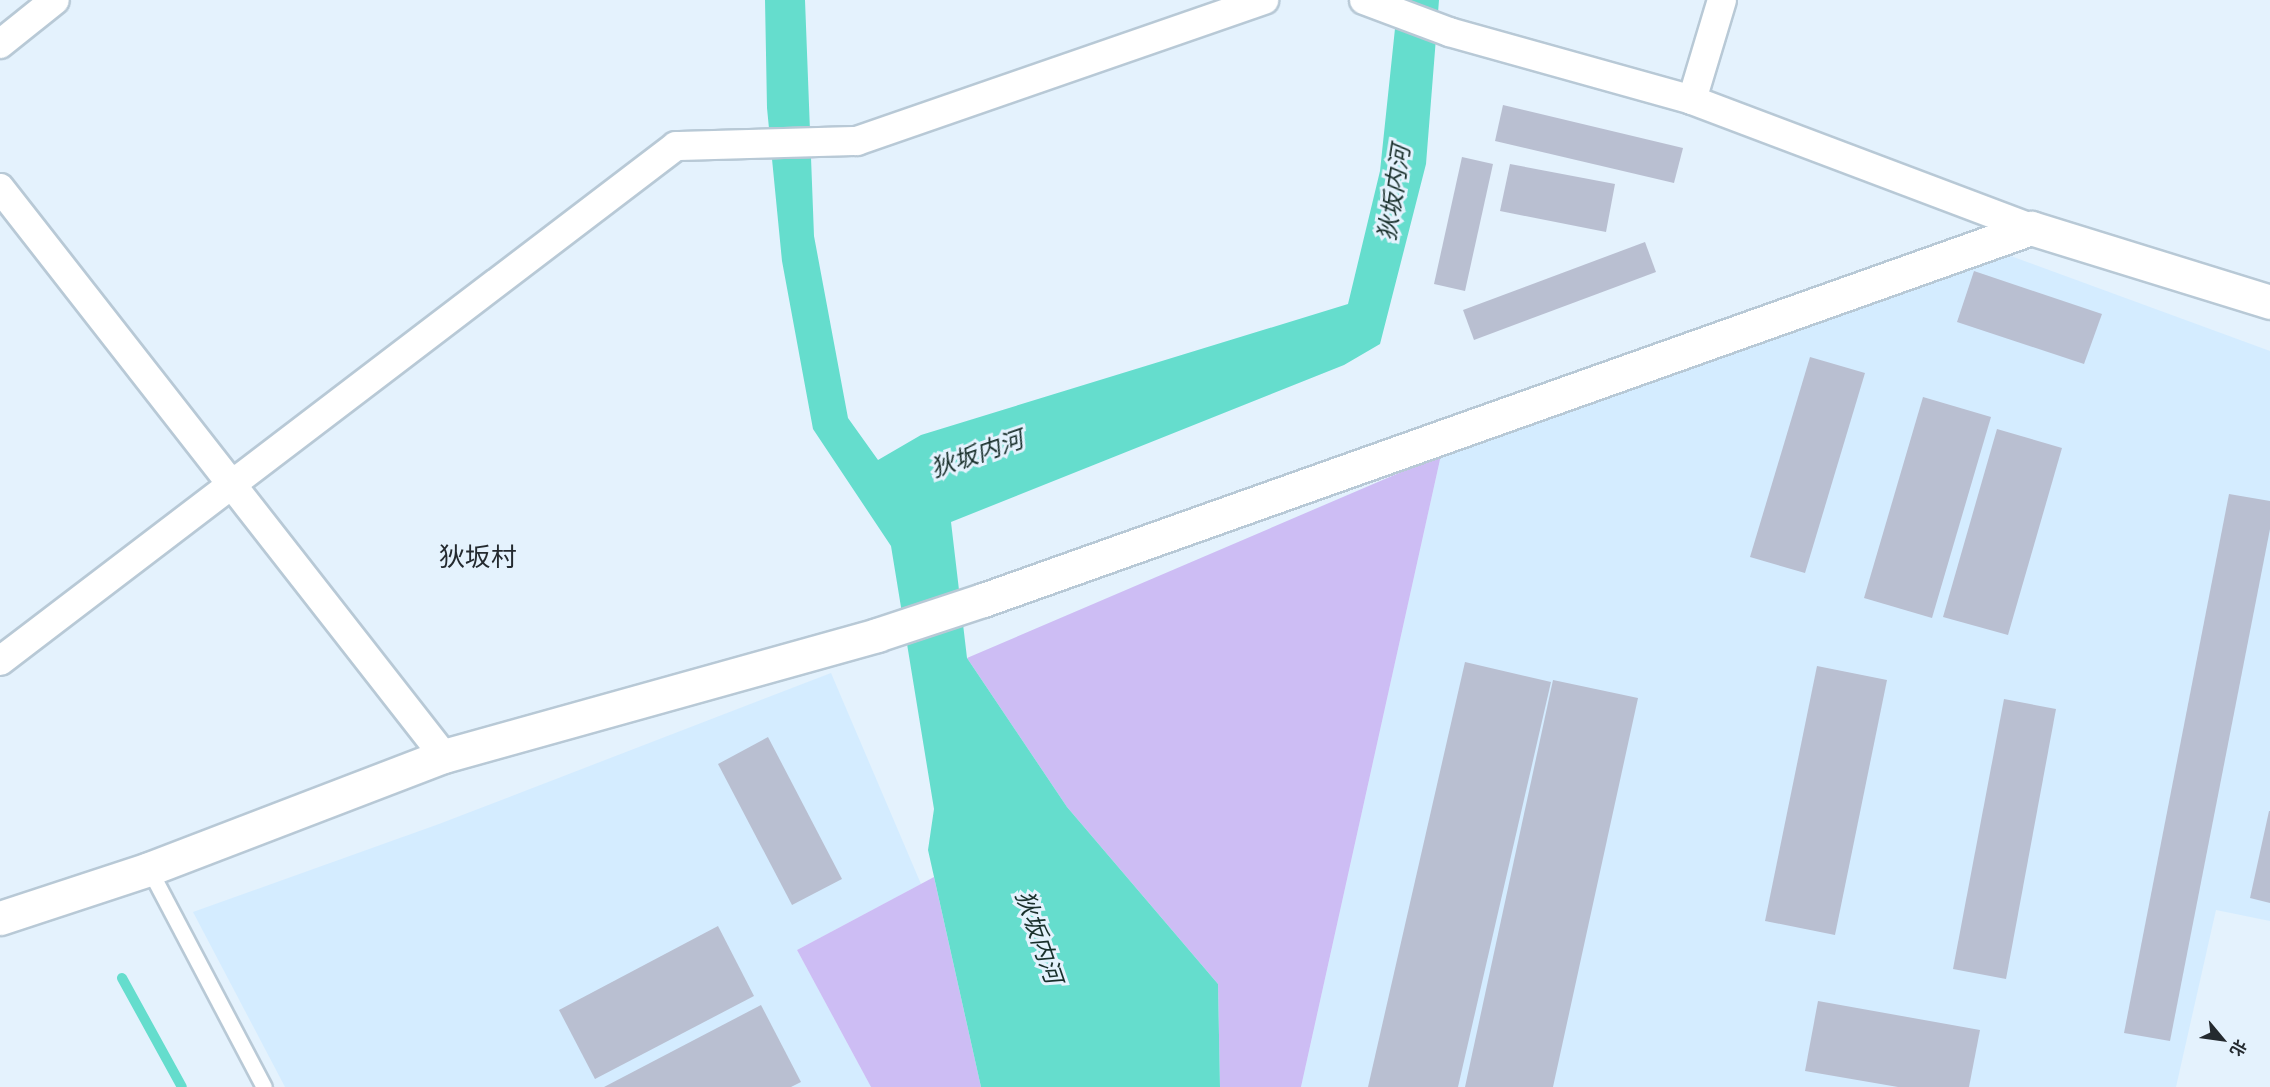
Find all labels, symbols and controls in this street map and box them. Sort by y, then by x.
water label: 狄坂内河 [1372,143,1416,243]
water label: 狄坂内河 [927,425,1027,483]
district label: 狄坂村 [439,542,517,574]
water label: 狄坂内河 [1010,887,1068,987]
north arrow [2192,1009,2252,1069]
text: 北 [2224,1035,2252,1061]

